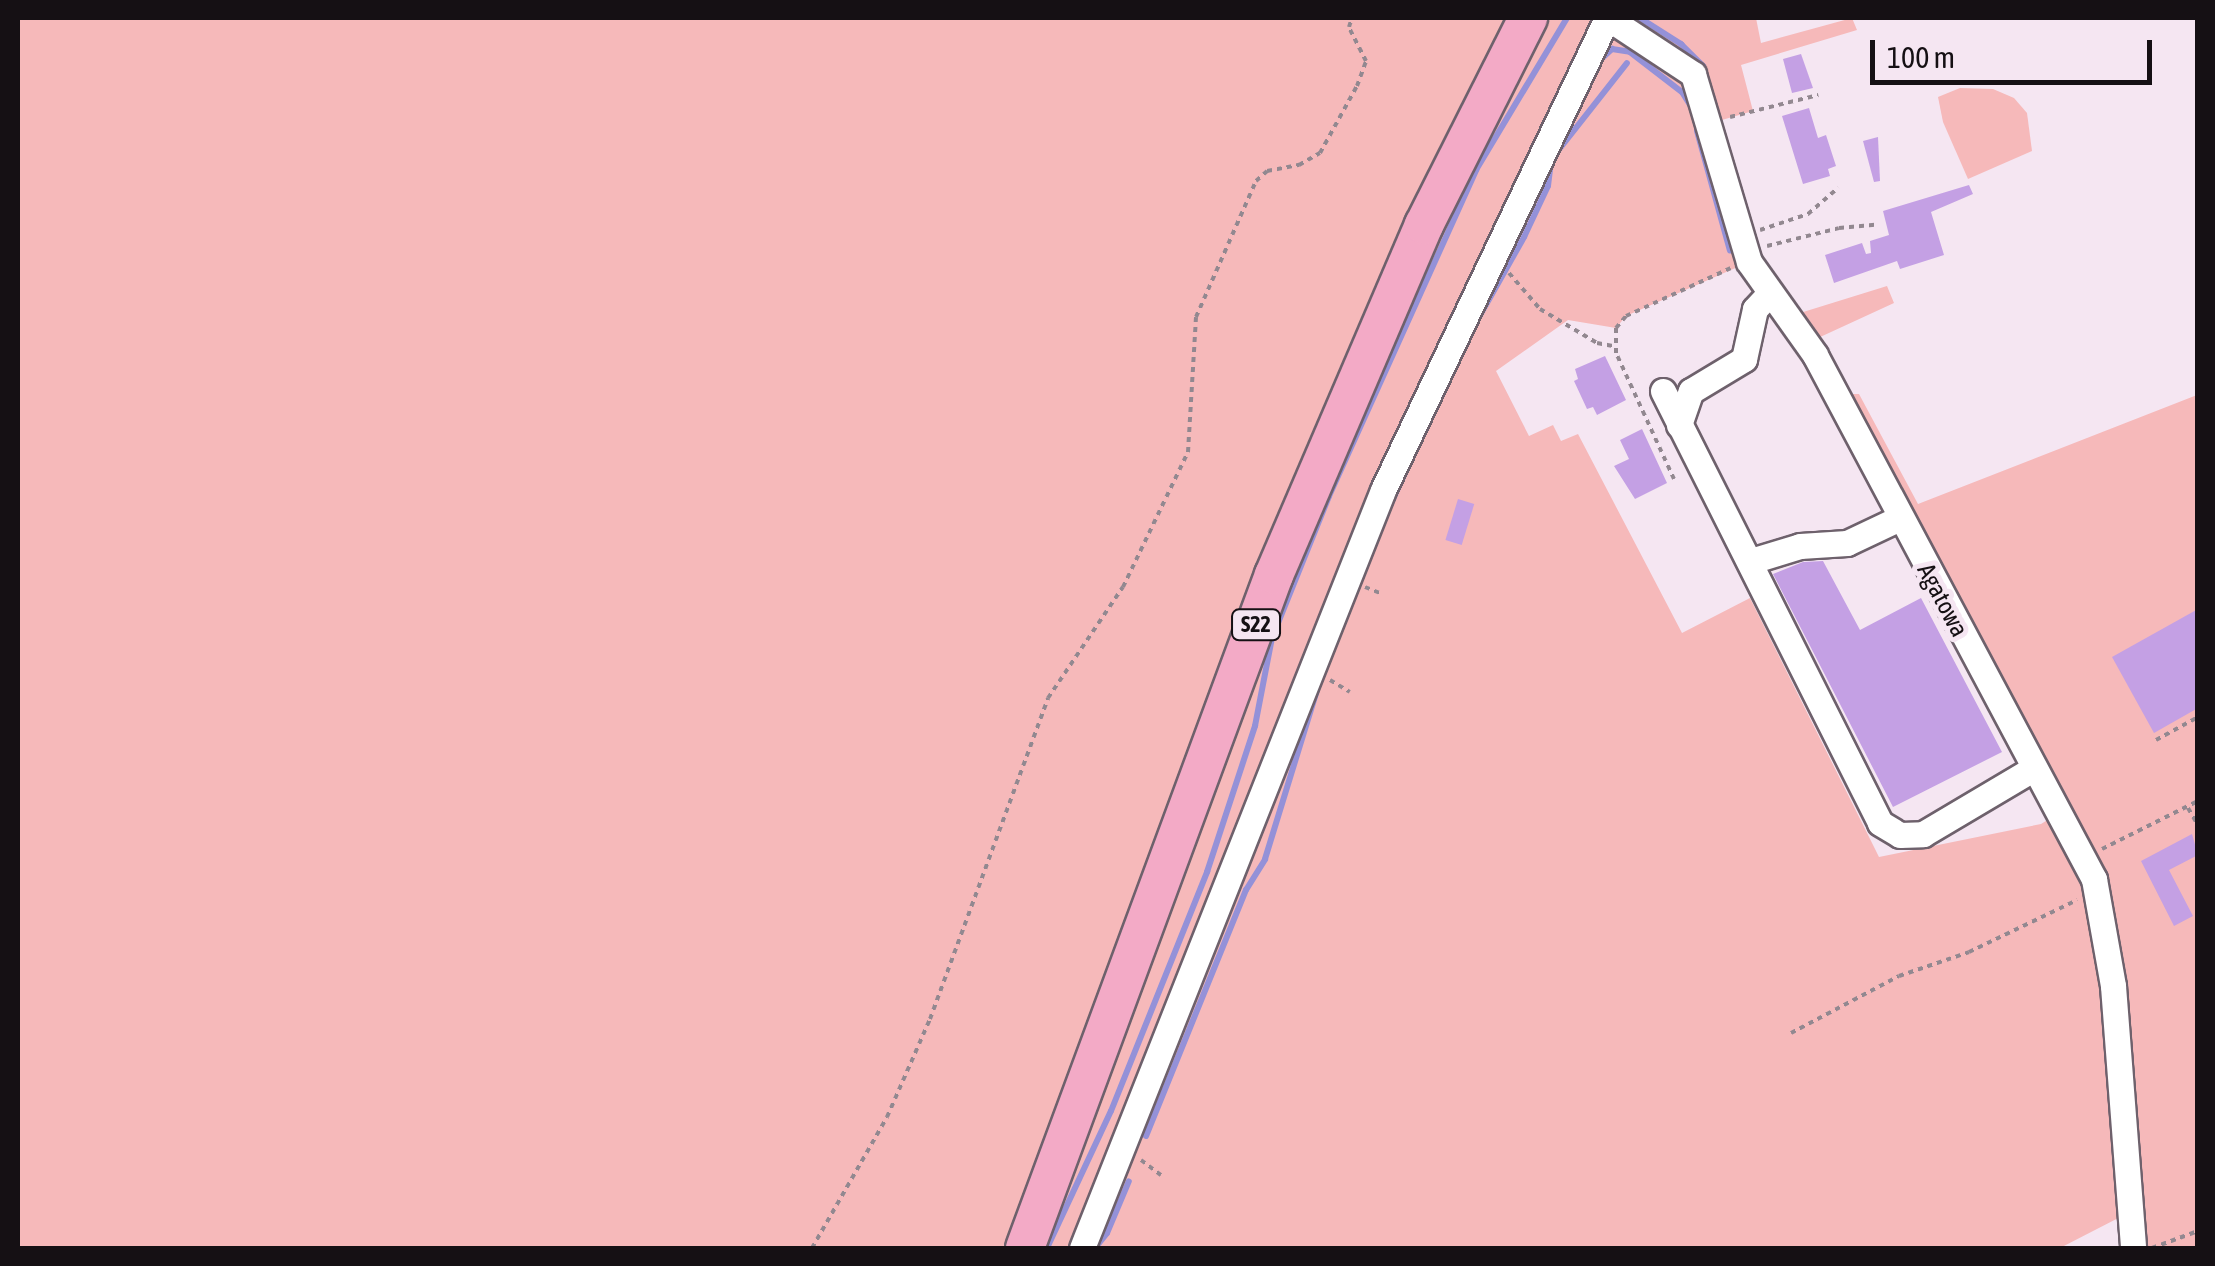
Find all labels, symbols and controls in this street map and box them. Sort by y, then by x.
scale bar [1875,20,2158,82]
text: 100 m [1887,40,1955,74]
street label: Agatowa [1911,558,1975,642]
road number: S22 [1231,608,1281,642]

